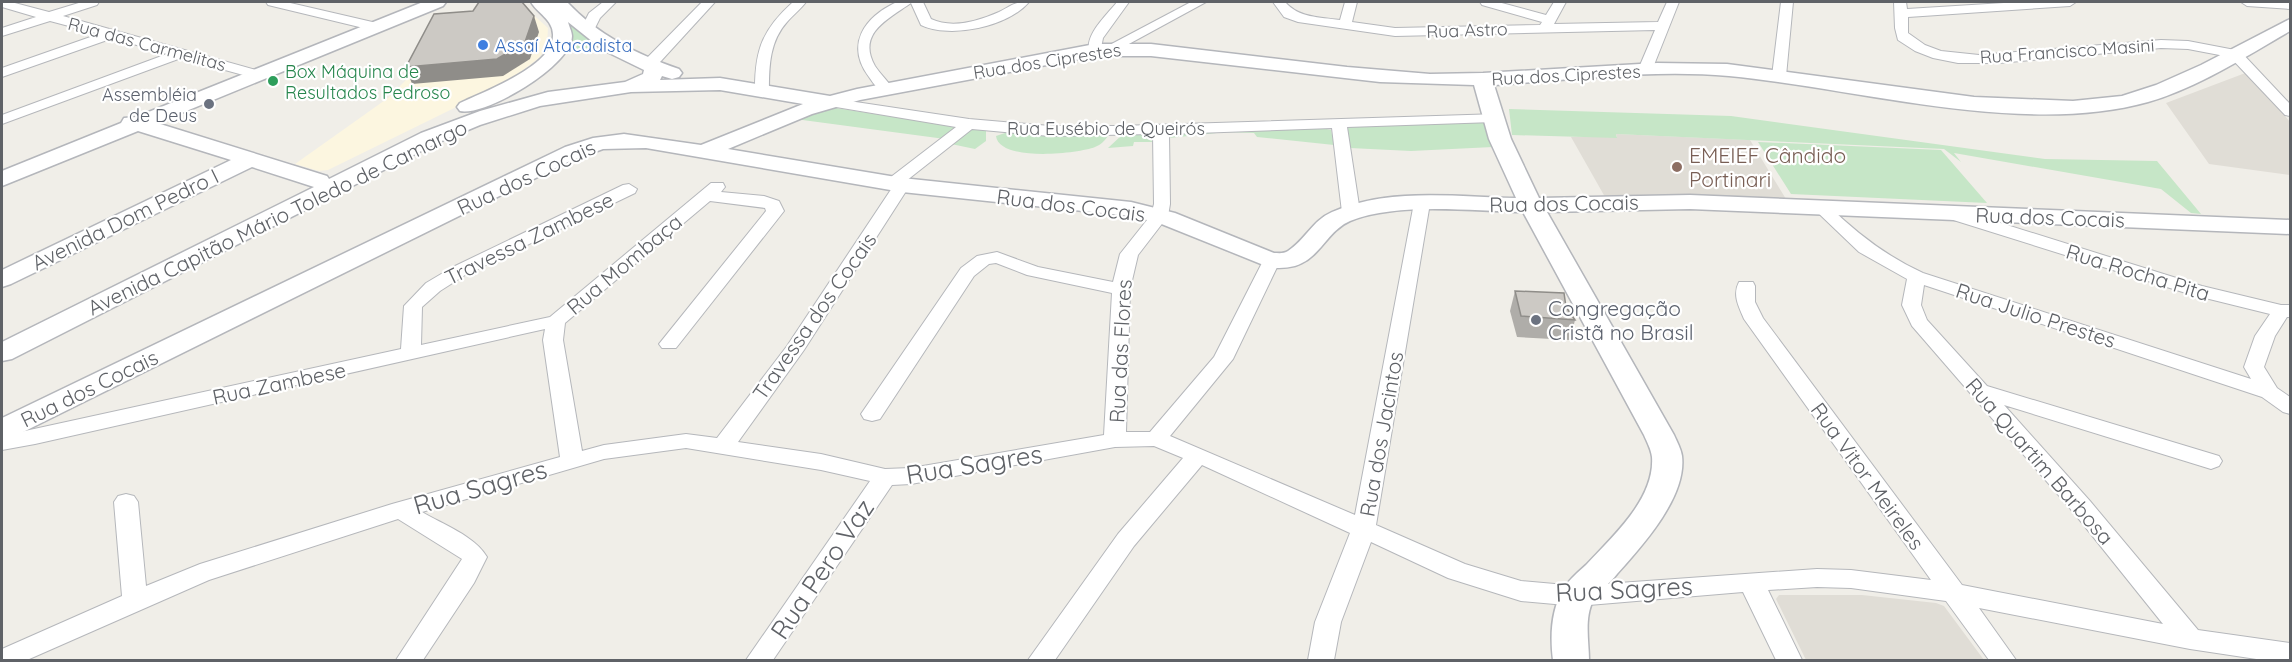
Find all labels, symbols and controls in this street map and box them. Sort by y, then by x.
street label: Rua das Carmelitas [65,12,229,76]
street label: Rua Astro [1426,17,1508,43]
street label: Rua Francisco Masini [1979,33,2155,69]
place label: Assaí Atacadista [495,34,632,57]
marker: Assaí Atacadista [476,38,490,52]
street label: Rua dos Ciprestes [971,38,1123,84]
place label: Box Máquina de Resultados Pedroso [285,60,450,104]
street label: Rua dos Ciprestes [1491,60,1641,90]
marker: Box Máquina de Resultados Pedroso [266,74,280,88]
place label: Assembléia de Deus [102,83,197,127]
marker: Assembléia de Deus [202,97,216,111]
street label: Avenida Capitão Mário Toledo de Camargo [83,113,471,321]
street label: Rua Eusébio de Queirós [1007,117,1205,140]
street label: Rua dos Cocais [453,134,599,220]
place label: EMEIEF Cândido Portinari [1689,142,1846,192]
marker: EMEIEF Cândido Portinari [1670,160,1684,174]
street label: Avenida Dom Pedro I [27,162,223,276]
street label: Rua dos Cocais [995,183,1147,227]
street label: Travessa Zambese [440,186,618,290]
street label: Rua dos Cocais [1489,189,1639,217]
street label: Rua dos Cocais [1975,201,2125,233]
street label: Rua Mombaça [561,208,687,320]
street label: Travessa dos Cocais [746,227,882,405]
street label: Rua Rocha Pita [2063,238,2213,306]
street label: Rua Julio Prestes [1953,277,2119,353]
street label: Rua das Flores [1103,278,1137,424]
place label: Congregação Cristã no Brasil [1548,295,1694,345]
marker: Congregação Cristã no Brasil [1529,313,1543,327]
street label: Rua dos Cocais [16,344,162,432]
street label: Rua dos Jacintos [1354,349,1408,519]
street label: Rua Zambese [210,356,348,410]
street label: Rua Quartim Barbosa [1961,372,2119,550]
street label: Rua Vitor Meireles [1806,397,1930,555]
street label: Rua Sagres [903,437,1045,491]
street label: Rua Sagres [409,452,551,522]
street label: Rua Pero Vaz [763,493,881,645]
street label: Rua Sagres [1554,569,1694,609]

